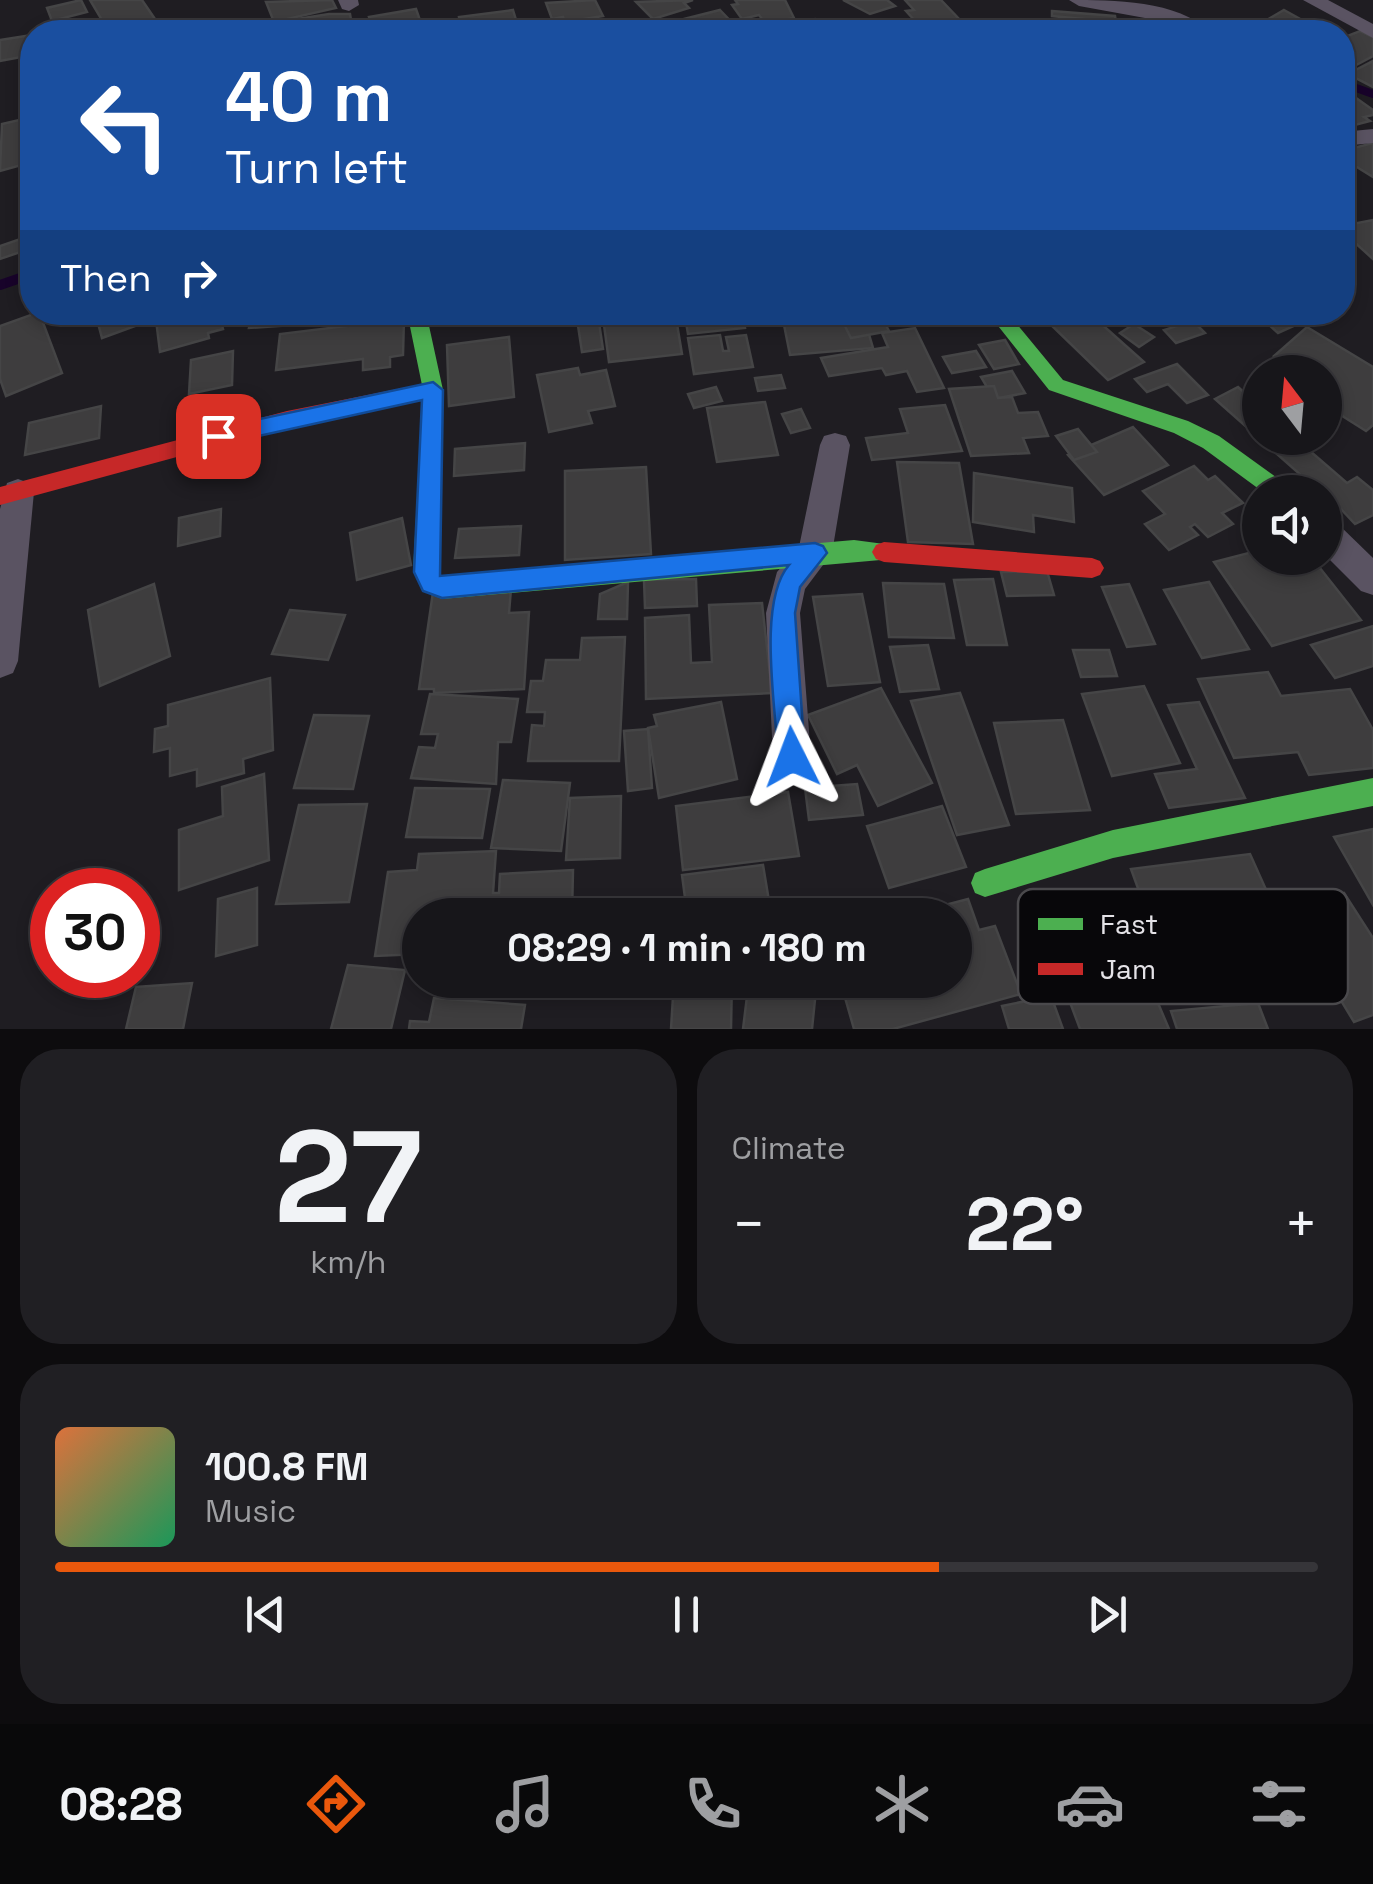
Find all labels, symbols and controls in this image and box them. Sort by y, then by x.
text: 40 m [225,52,392,141]
icon: left [60,60,190,190]
text: Turn left [225,139,408,196]
icon: right [171,250,226,305]
text: Then [60,254,151,302]
north arrow [1242,355,1342,455]
map controls [1242,355,1342,575]
pin [176,394,261,479]
icon: arrive [191,409,246,464]
button: sound [1242,475,1342,575]
position arrow [740,705,844,809]
speed limit sign: 30 [30,868,160,998]
legend [1018,889,1348,1004]
text: Fast [1100,906,1158,942]
text: 08:29 · 1 min · 180 m [507,924,867,972]
text: Jam [1100,951,1156,987]
text: 27 [274,1094,422,1260]
text: Climate [732,1128,846,1168]
text: 22° [965,1176,1084,1272]
text: − [732,1189,766,1259]
text: + [1284,1189,1318,1259]
text: km/h [310,1242,386,1282]
text: 100.8 FM [205,1443,369,1491]
text: Music [205,1491,296,1531]
icon: previous [238,1587,293,1642]
icon: pause [659,1587,714,1642]
icon: next [1080,1587,1135,1642]
icon: directions [301,1769,371,1839]
icon: music [490,1769,560,1839]
icon: phone [678,1769,748,1839]
icon: climate [867,1769,937,1839]
icon: car [1055,1769,1125,1839]
icon: filters [1244,1769,1314,1839]
text: 08:28 [59,1776,183,1833]

